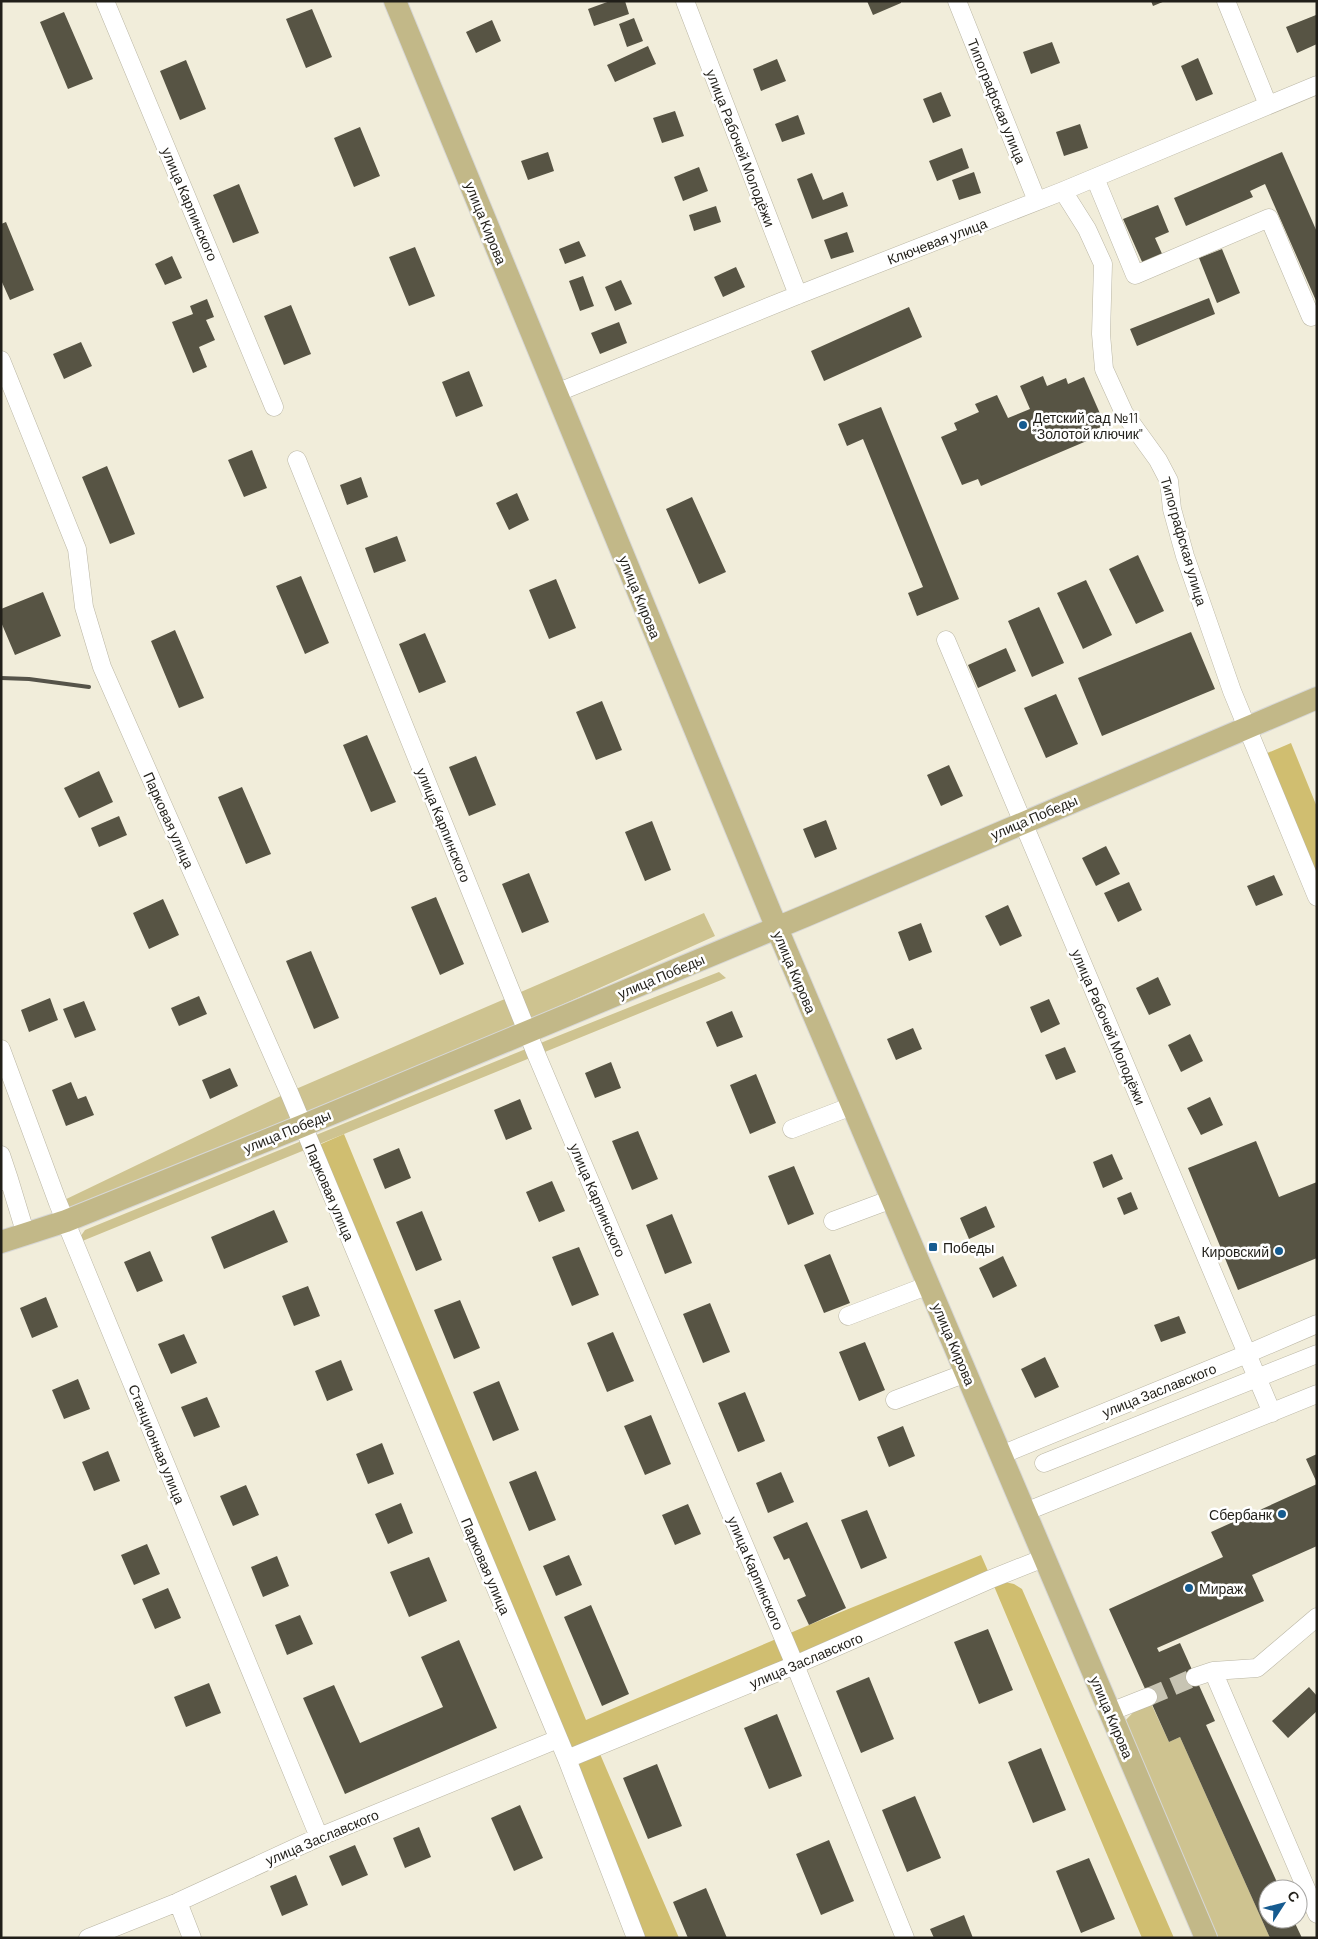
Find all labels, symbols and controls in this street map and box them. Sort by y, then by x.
street label: Типографская улица [964,36,1030,166]
street label: улица Рабочей Молодёжи [703,67,779,229]
street label: улица Карпинского [158,145,222,264]
street label: улица Кирова [462,179,510,267]
street label: Ключевая улица [885,214,990,268]
place label: Детский сад №11 "Золотой ключик" [1033,409,1143,442]
marker: Детский сад №11 "Золотой ключик" [1017,419,1029,431]
street label: Типографская улица [1157,475,1211,608]
street label: улица Кирова [616,553,664,641]
street label: улица Карпинского [413,765,475,885]
street label: Парковая улица [140,769,198,871]
street label: улица Победы [988,791,1080,843]
street label: улица Кирова [770,928,820,1016]
street label: улица Рабочей Молодёжи [1068,947,1150,1107]
street label: улица Победы [615,950,707,1002]
street label: улица Победы [241,1106,333,1156]
street label: Парковая улица [302,1141,358,1243]
street label: улица Карпинского [566,1141,630,1260]
place label: Победы [943,1239,994,1256]
marker: Победы [927,1241,939,1253]
place label: Кировский [1201,1243,1269,1260]
marker: Кировский [1273,1245,1285,1257]
street label: улица Кирова [929,1300,979,1388]
street label: улица Заславского [1100,1359,1219,1421]
street label: Станционная улица [125,1382,189,1507]
place label: Сбербанк [1209,1506,1273,1523]
marker: Сбербанк [1276,1508,1288,1520]
street label: улица Карпинского [724,1514,788,1633]
street label: Парковая улица [458,1515,514,1617]
place label: Мираж [1199,1580,1244,1597]
marker: Мираж [1183,1582,1195,1594]
street label: улица Заславского [747,1628,865,1692]
street label: улица Кирова [1087,1673,1137,1761]
street label: улица Заславского [263,1805,381,1869]
north arrow [1258,1879,1308,1929]
text: С [1284,1887,1304,1905]

